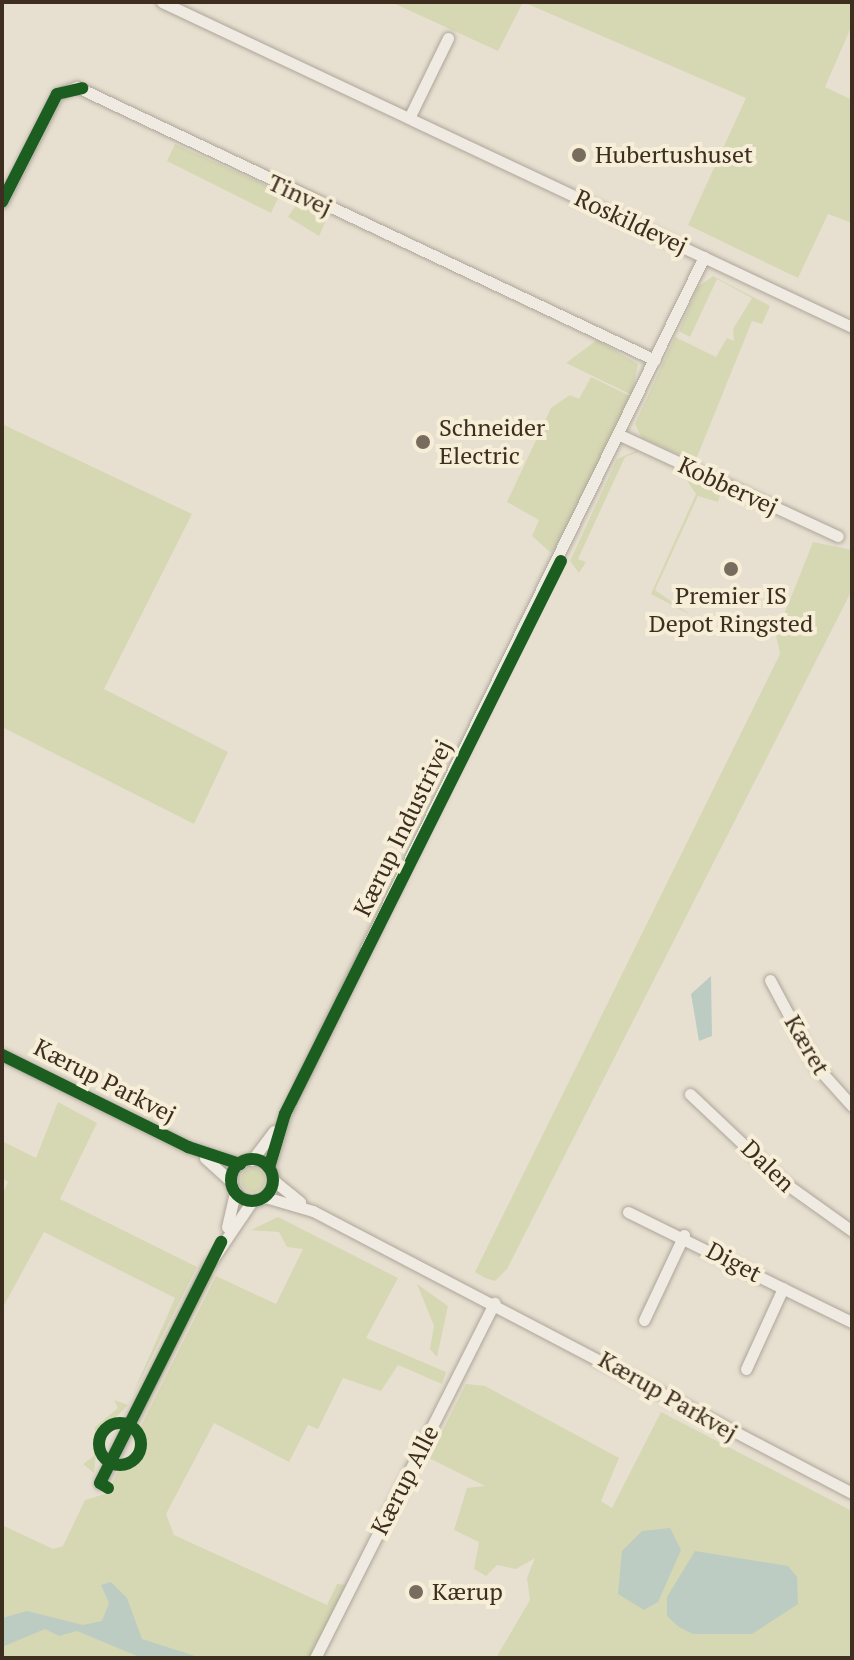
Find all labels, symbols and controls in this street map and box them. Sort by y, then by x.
place label: Hubertushuset [595,141,753,169]
marker: Hubertushuset [570,146,588,164]
street label: Tinvej [264,168,336,222]
street label: Roskildevej [570,183,692,261]
place label: Schneider Electric [439,414,545,470]
marker: Schneider Electric [414,433,432,451]
street label: Kobbervej [674,451,782,521]
marker: Premier IS Depot Ringsted [722,560,740,578]
place label: Premier IS Depot Ringsted [649,582,813,638]
street label: Kærup Industrivej [348,735,458,921]
street label: Kæret [778,1010,836,1080]
street label: Kærup Parkvej [29,1033,181,1129]
street label: Dalen [735,1134,801,1198]
street label: Diget [702,1236,766,1288]
street label: Kærup Parkvej [594,1345,742,1447]
street label: Kærup Alle [365,1420,445,1540]
place label: Kærup [432,1578,503,1606]
marker: Kærup [407,1583,425,1601]

